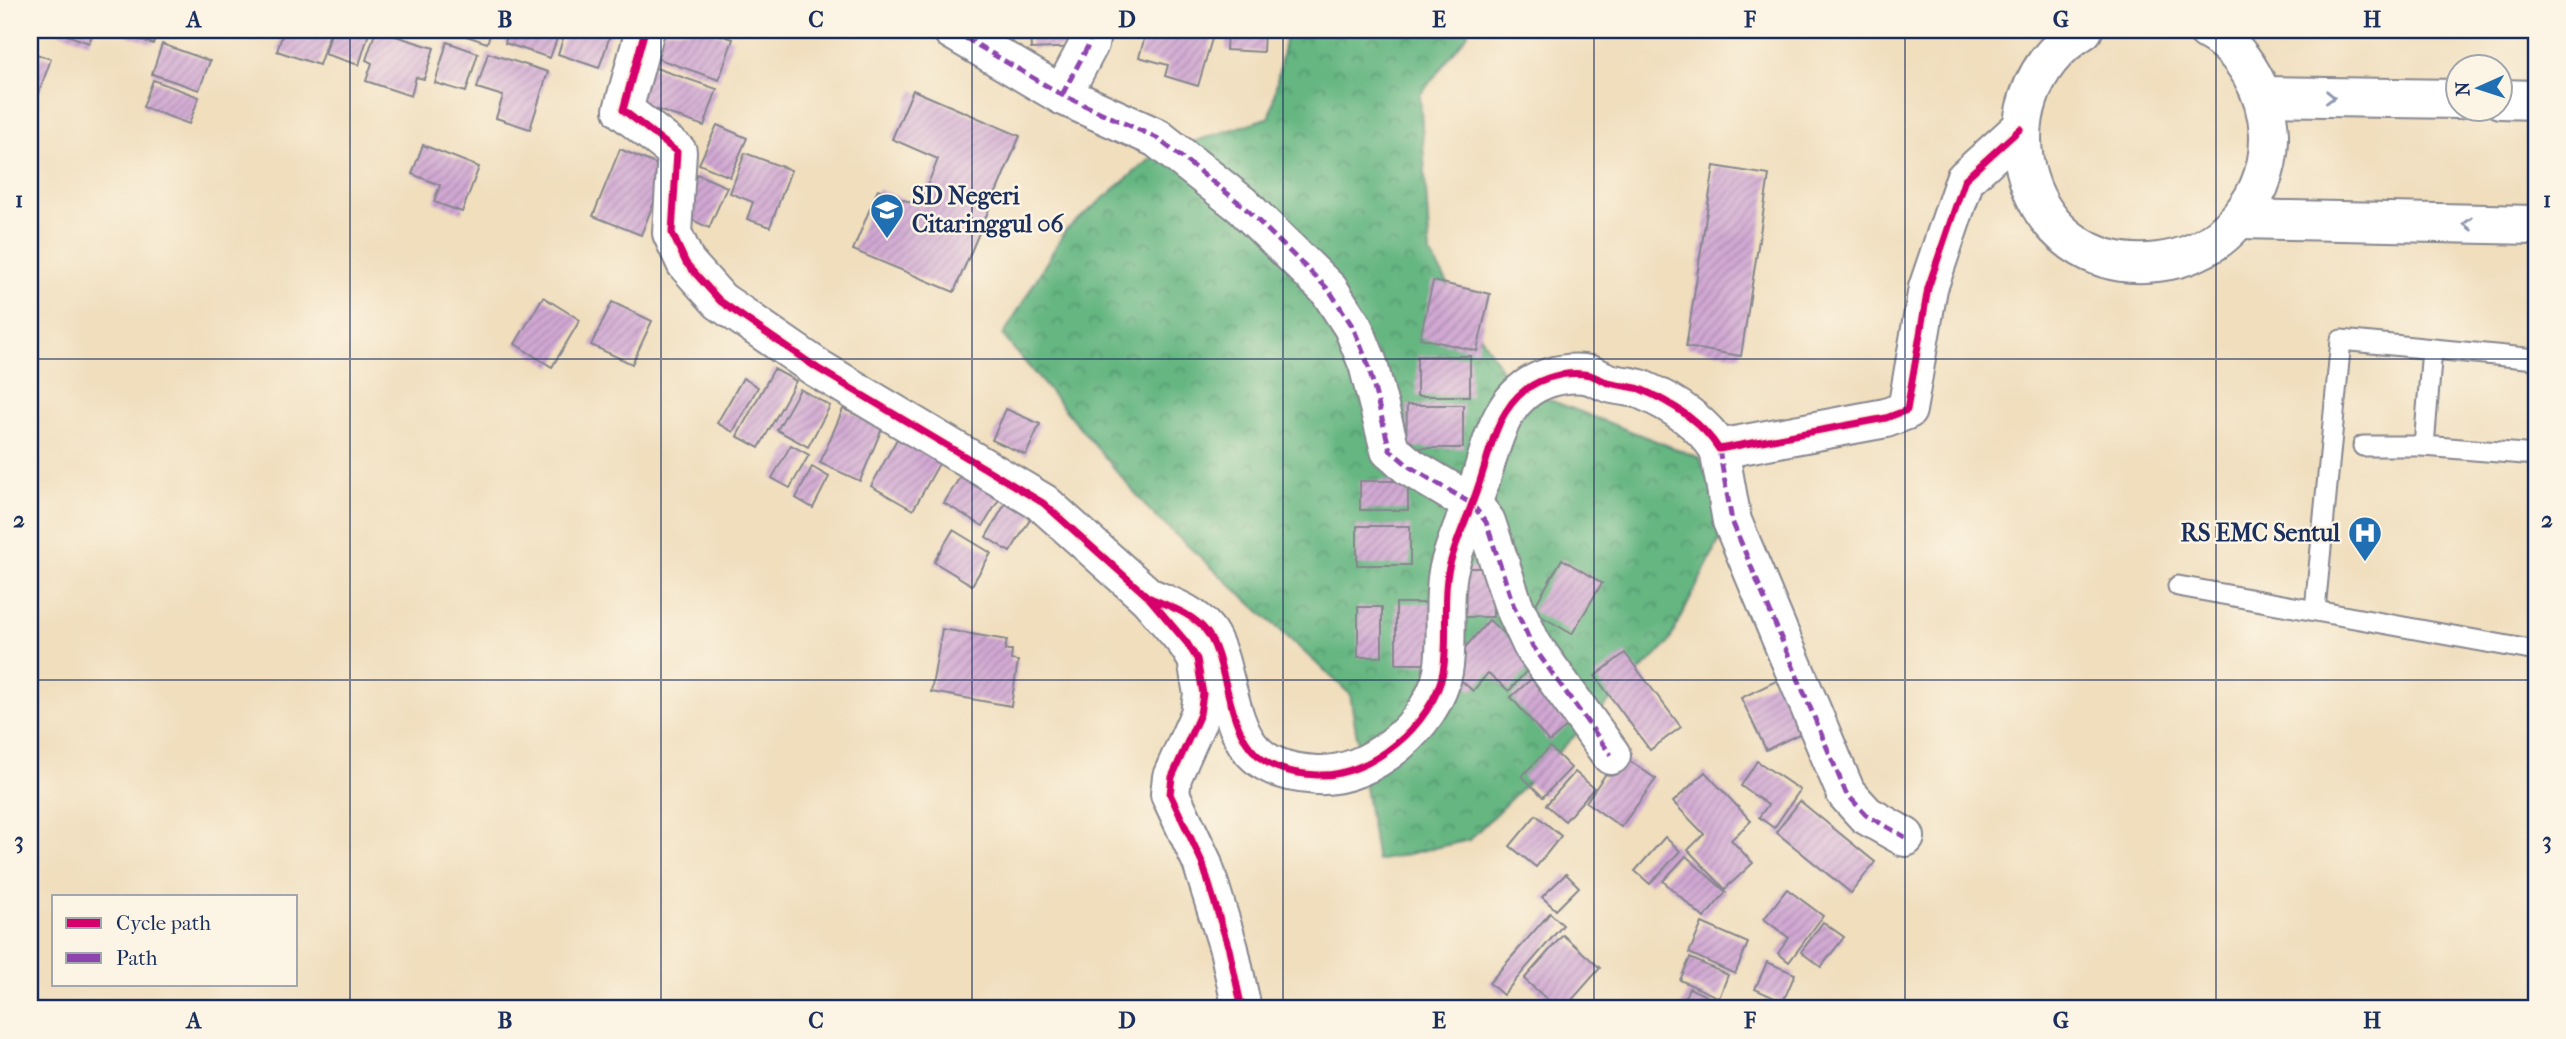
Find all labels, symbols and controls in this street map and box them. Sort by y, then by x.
text: A [185,6,203,33]
text: B [498,6,513,33]
text: C [808,6,824,33]
text: D [1118,6,1136,33]
text: E [1432,6,1446,33]
text: F [1743,6,1757,33]
text: G [2053,6,2069,33]
text: H [2363,6,2381,33]
north arrow [2444,52,2514,122]
text: N [2452,80,2474,97]
one-way arrow [2325,89,2336,105]
place label: SD Negeri Citaringgul 06 [912,182,1064,238]
text: 1 [15,186,23,213]
text: 1 [2543,186,2551,213]
school or university icon: SD Negeri Citaringgul 06 [868,191,906,240]
one-way arrow [2462,216,2473,231]
text: 2 [13,506,25,533]
text: 2 [2541,506,2553,533]
hospital icon: RS EMC Sentul [2346,514,2384,563]
place label: RS EMC Sentul [2181,519,2340,547]
text: 3 [14,827,24,854]
text: 3 [2542,827,2552,854]
legend [52,895,298,986]
text: Cycle path [116,911,211,935]
text: Path [116,946,158,970]
text: A [185,1007,203,1034]
text: B [498,1007,513,1034]
text: C [808,1007,824,1034]
text: D [1118,1007,1136,1034]
text: E [1432,1007,1446,1034]
text: F [1743,1007,1757,1034]
text: G [2053,1007,2069,1034]
text: H [2363,1007,2381,1034]

